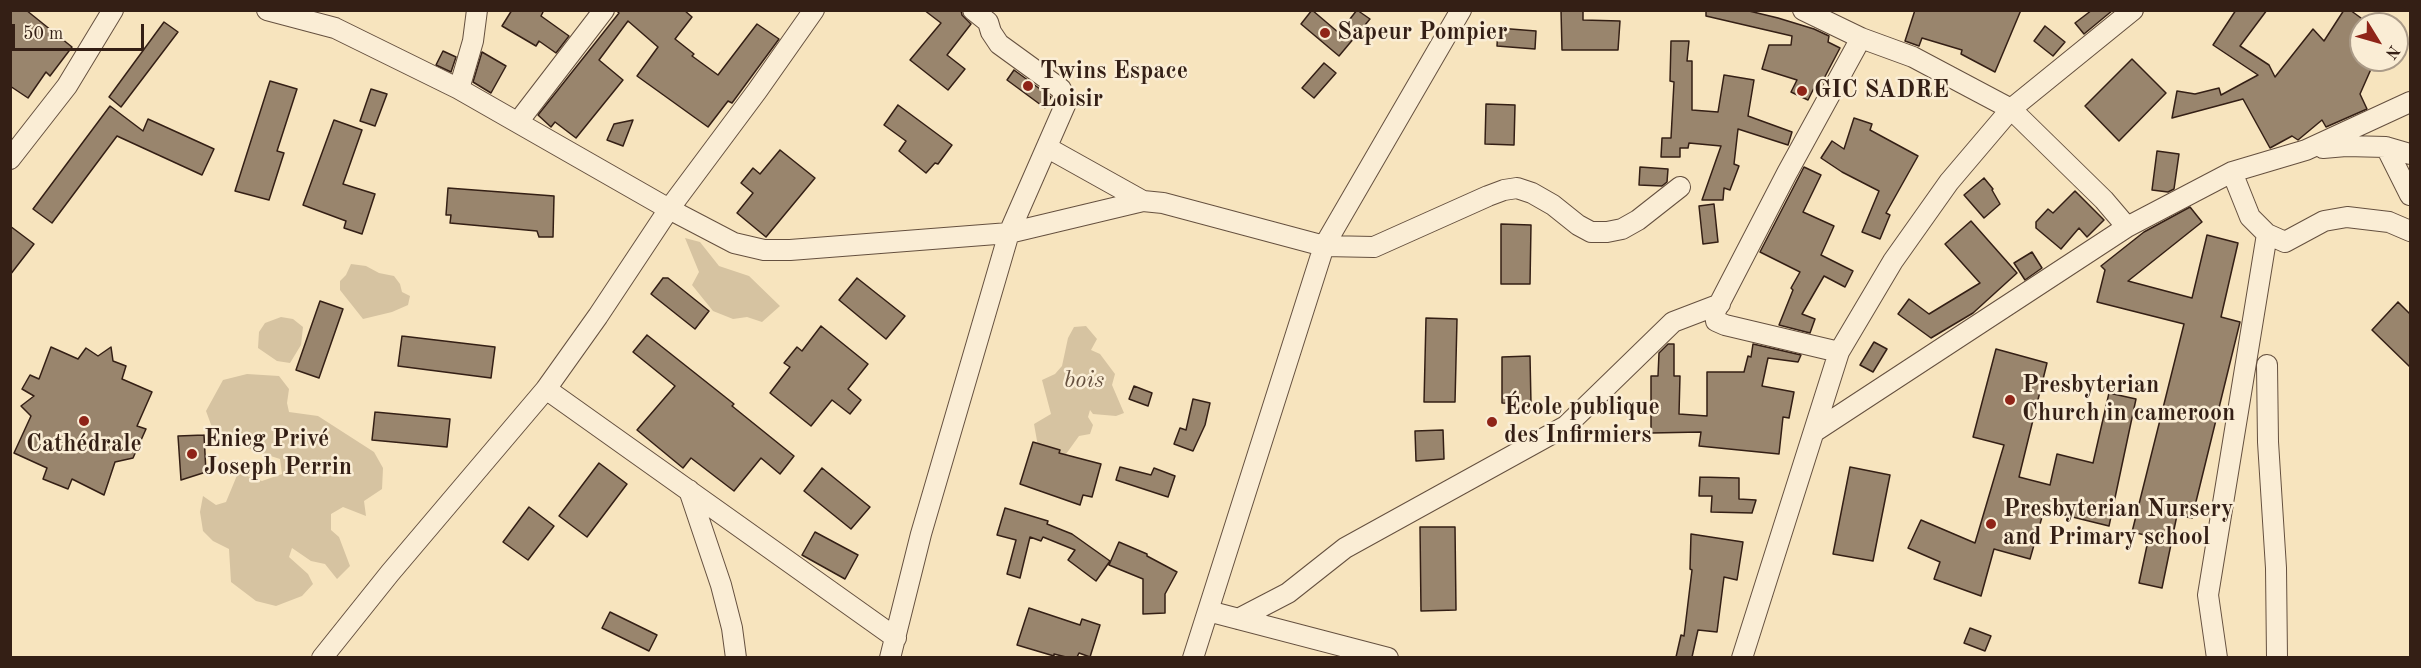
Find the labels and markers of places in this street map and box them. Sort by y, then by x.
place label: Sapeur Pompier [1337,19,1508,47]
marker: Sapeur Pompier [1318,26,1332,40]
place label: Twins Espace Loisir [1040,58,1188,114]
place label: GIC SADRE [1814,77,1949,105]
marker: Twins Espace Loisir [1021,79,1035,93]
marker: GIC SADRE [1795,84,1809,98]
place label: Presbyterian Church in cameroon [2022,372,2235,428]
marker: Presbyterian Church in cameroon [2003,393,2017,407]
place label: École publique des Infirmiers [1504,394,1660,450]
marker: Cathédrale [77,414,91,428]
marker: École publique des Infirmiers [1485,415,1499,429]
place label: Enieg Privé Joseph Perrin [204,426,352,482]
place label: Cathédrale [26,431,142,459]
marker: Enieg Privé Joseph Perrin [185,447,199,461]
place label: Presbyterian Nursery and Primary school [2003,496,2234,552]
marker: Presbyterian Nursery and Primary school [1984,517,1998,531]

